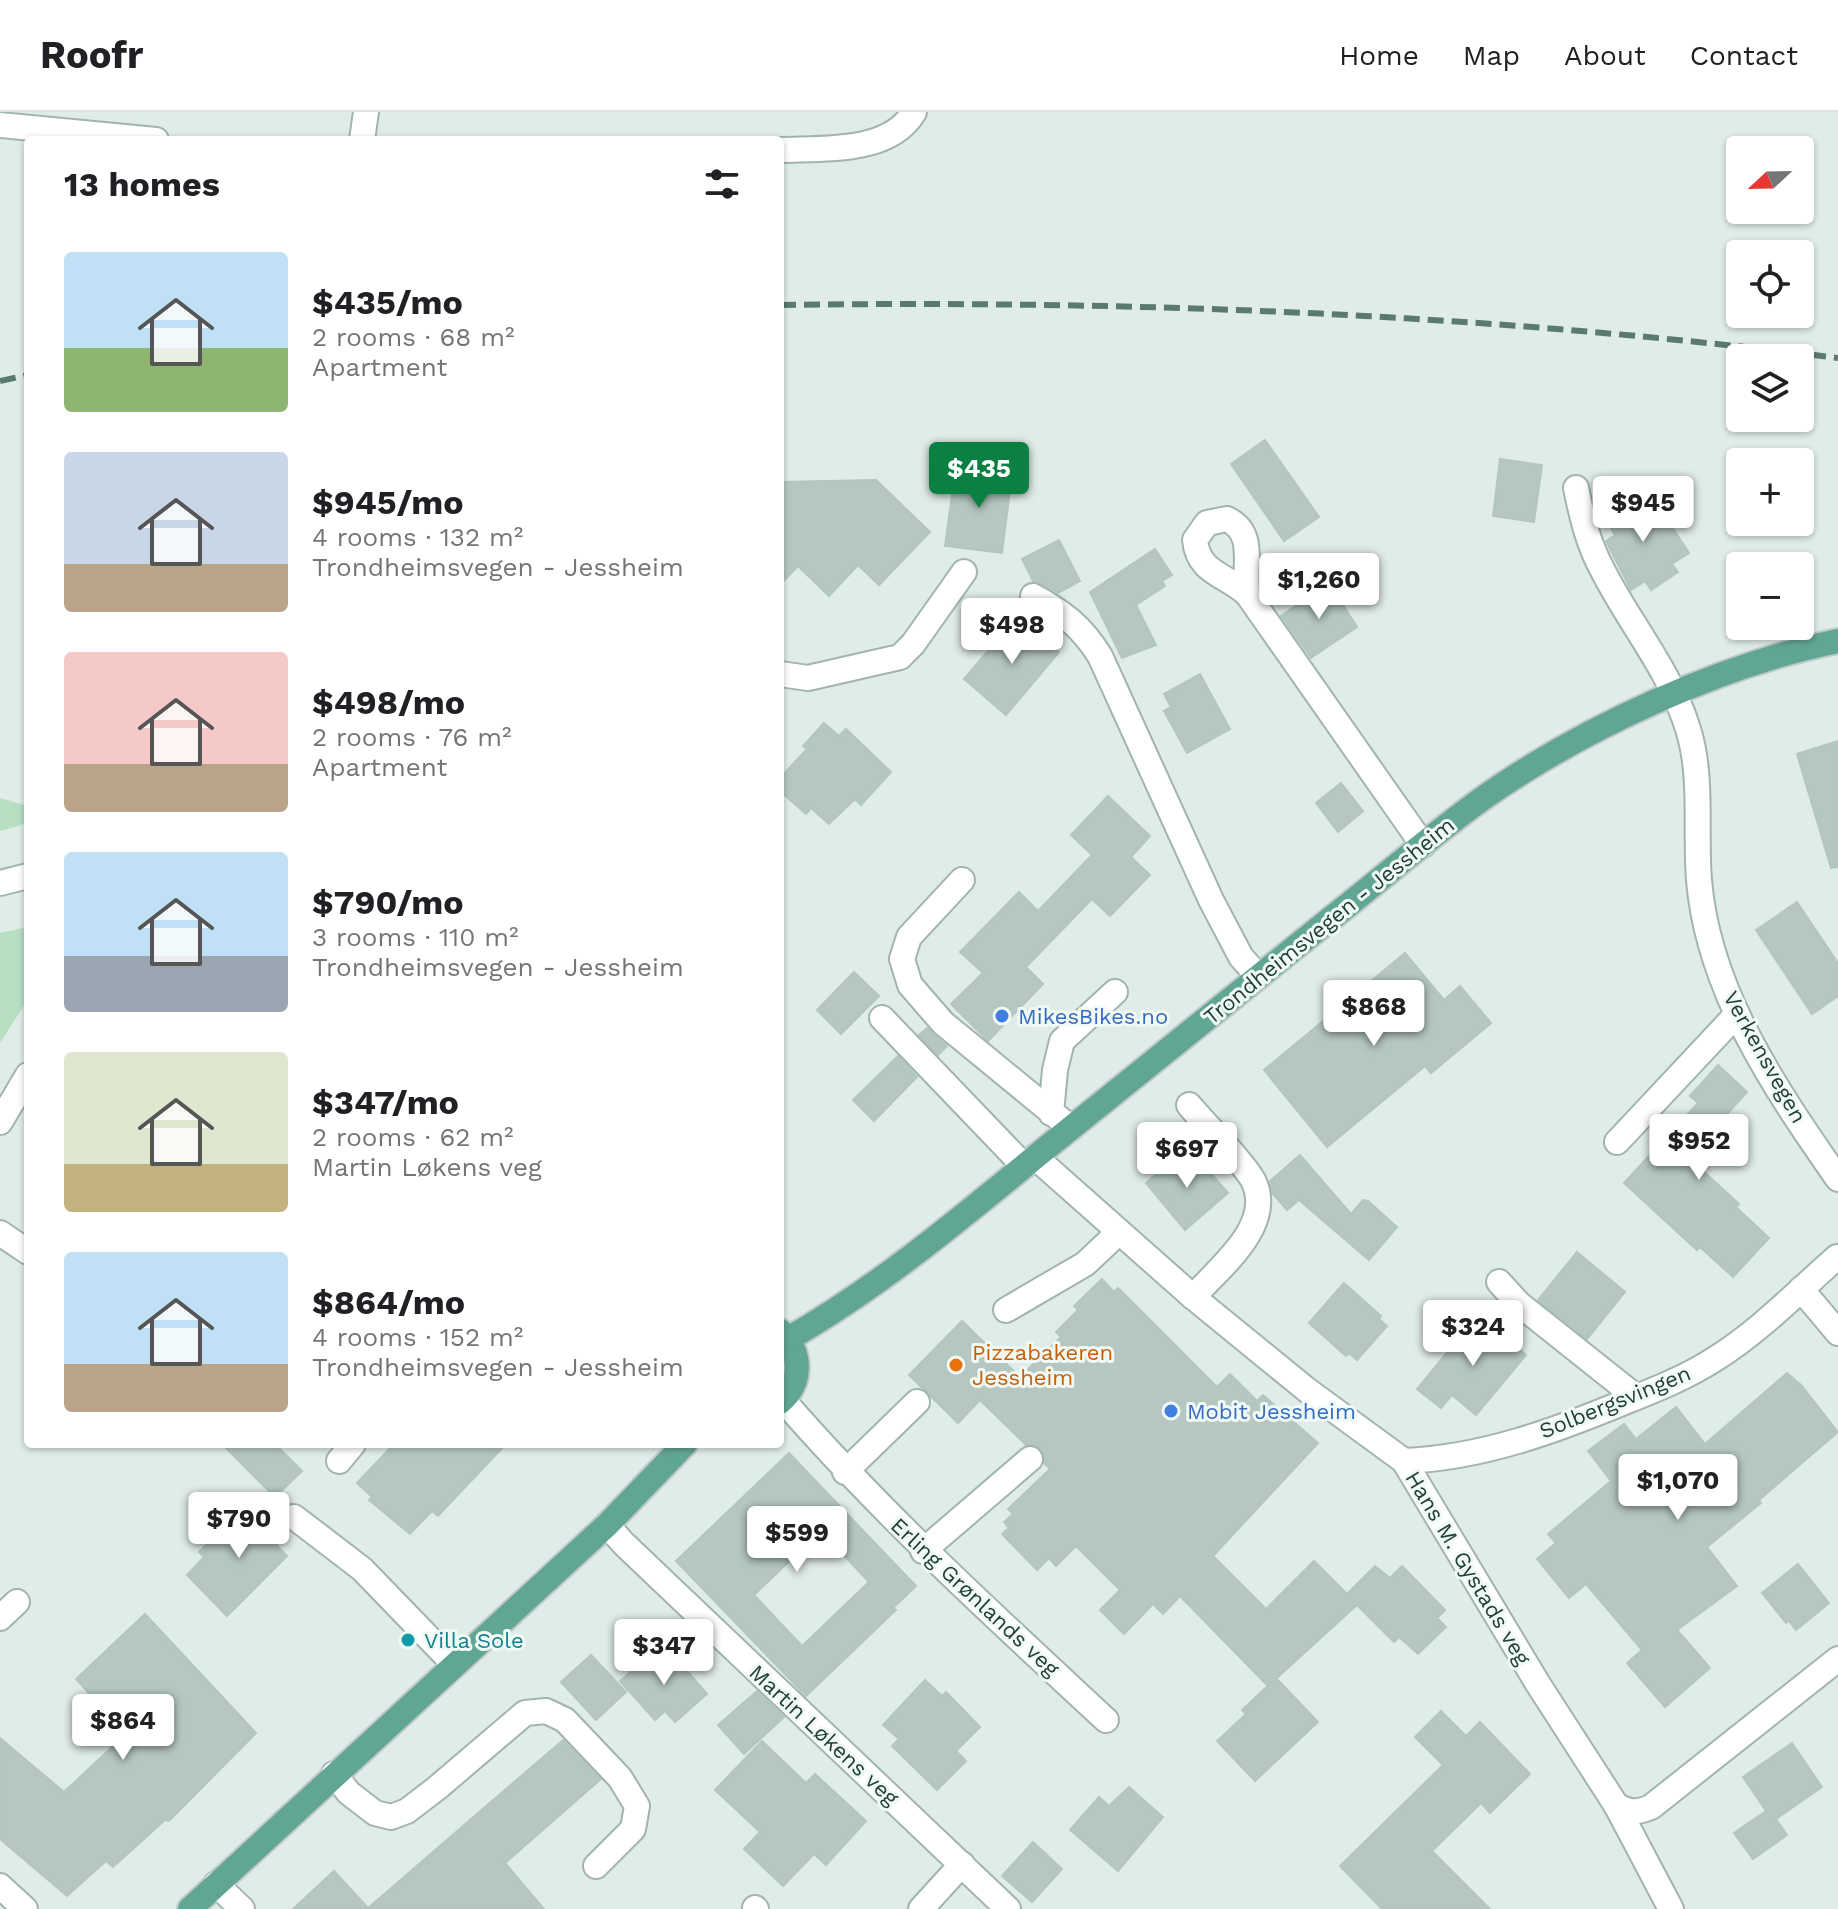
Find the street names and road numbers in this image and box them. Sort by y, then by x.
street label: Trondheimsvegen - Jessheim [1199,812,1459,1030]
street label: Verkensvegen [1718,987,1812,1127]
street label: Solbergsvingen [1536,1360,1694,1444]
street label: Hans M. Gystads veg [1400,1467,1536,1670]
street label: Erling Grønlands veg [886,1513,1064,1682]
street label: Martin Løkens veg [744,1660,904,1811]

